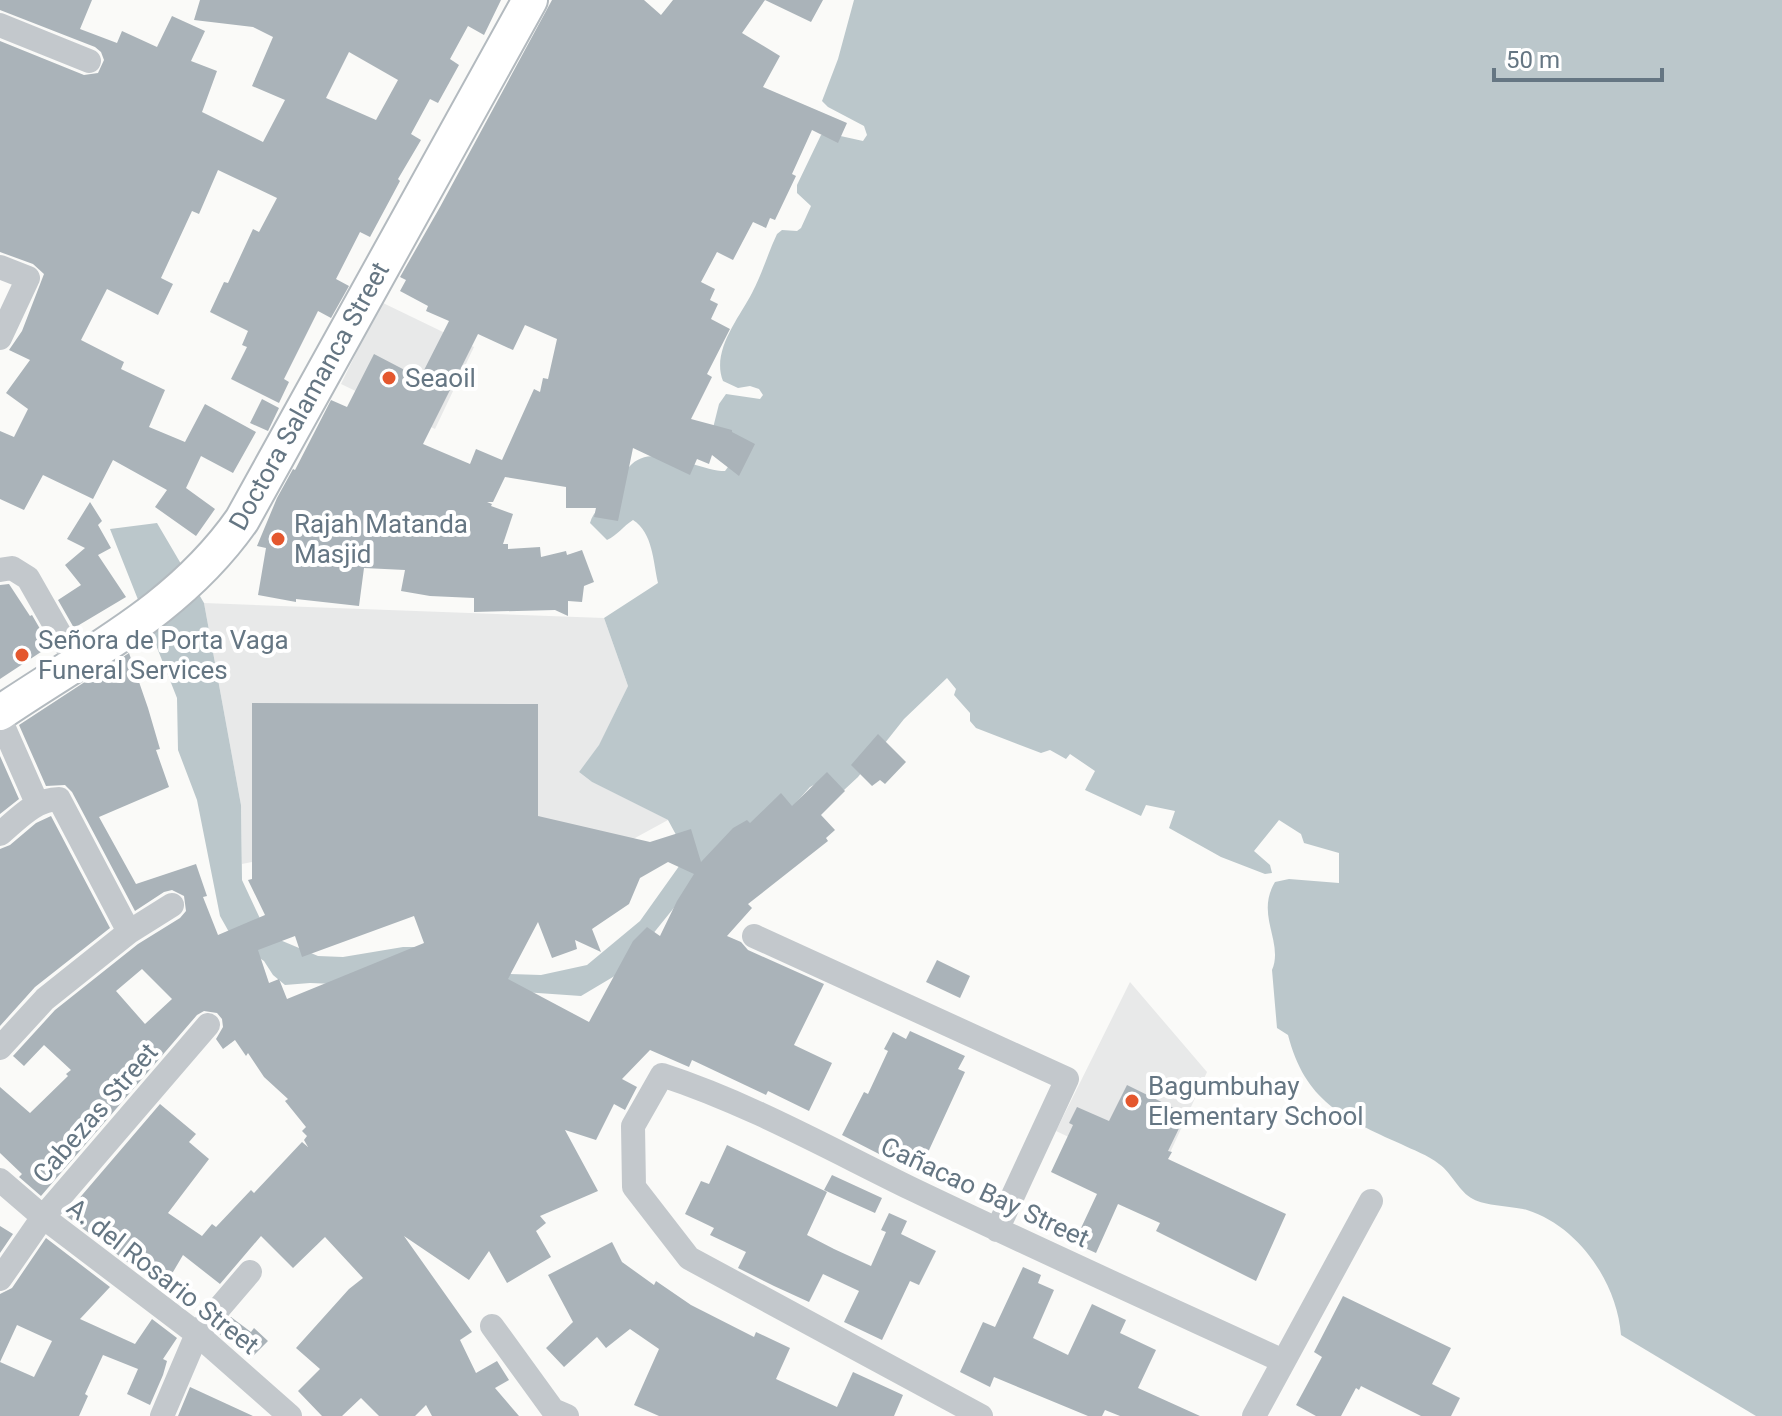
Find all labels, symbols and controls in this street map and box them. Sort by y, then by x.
scale bar [1494,32,1662,82]
text: 50 m [1506,46,1560,74]
street label: Doctora Salamanca Street [223,257,395,535]
place label: Seaoil [405,363,476,393]
marker: Seaoil [380,369,398,387]
place label: Rajah Matanda Masjid [294,509,468,569]
marker: Rajah Matanda Masjid [269,530,287,548]
place label: Señora de Porta Vaga Funeral Services [38,625,289,685]
marker: Señora de Porta Vaga Funeral Services [13,646,31,664]
street label: Cabezas Street [26,1037,164,1189]
place label: Bagumbuhay Elementary School [1148,1071,1364,1131]
marker: Bagumbuhay Elementary School [1123,1092,1141,1110]
street label: Cañacao Bay Street [876,1131,1094,1253]
street label: A. del Rosario Street [61,1192,265,1360]

